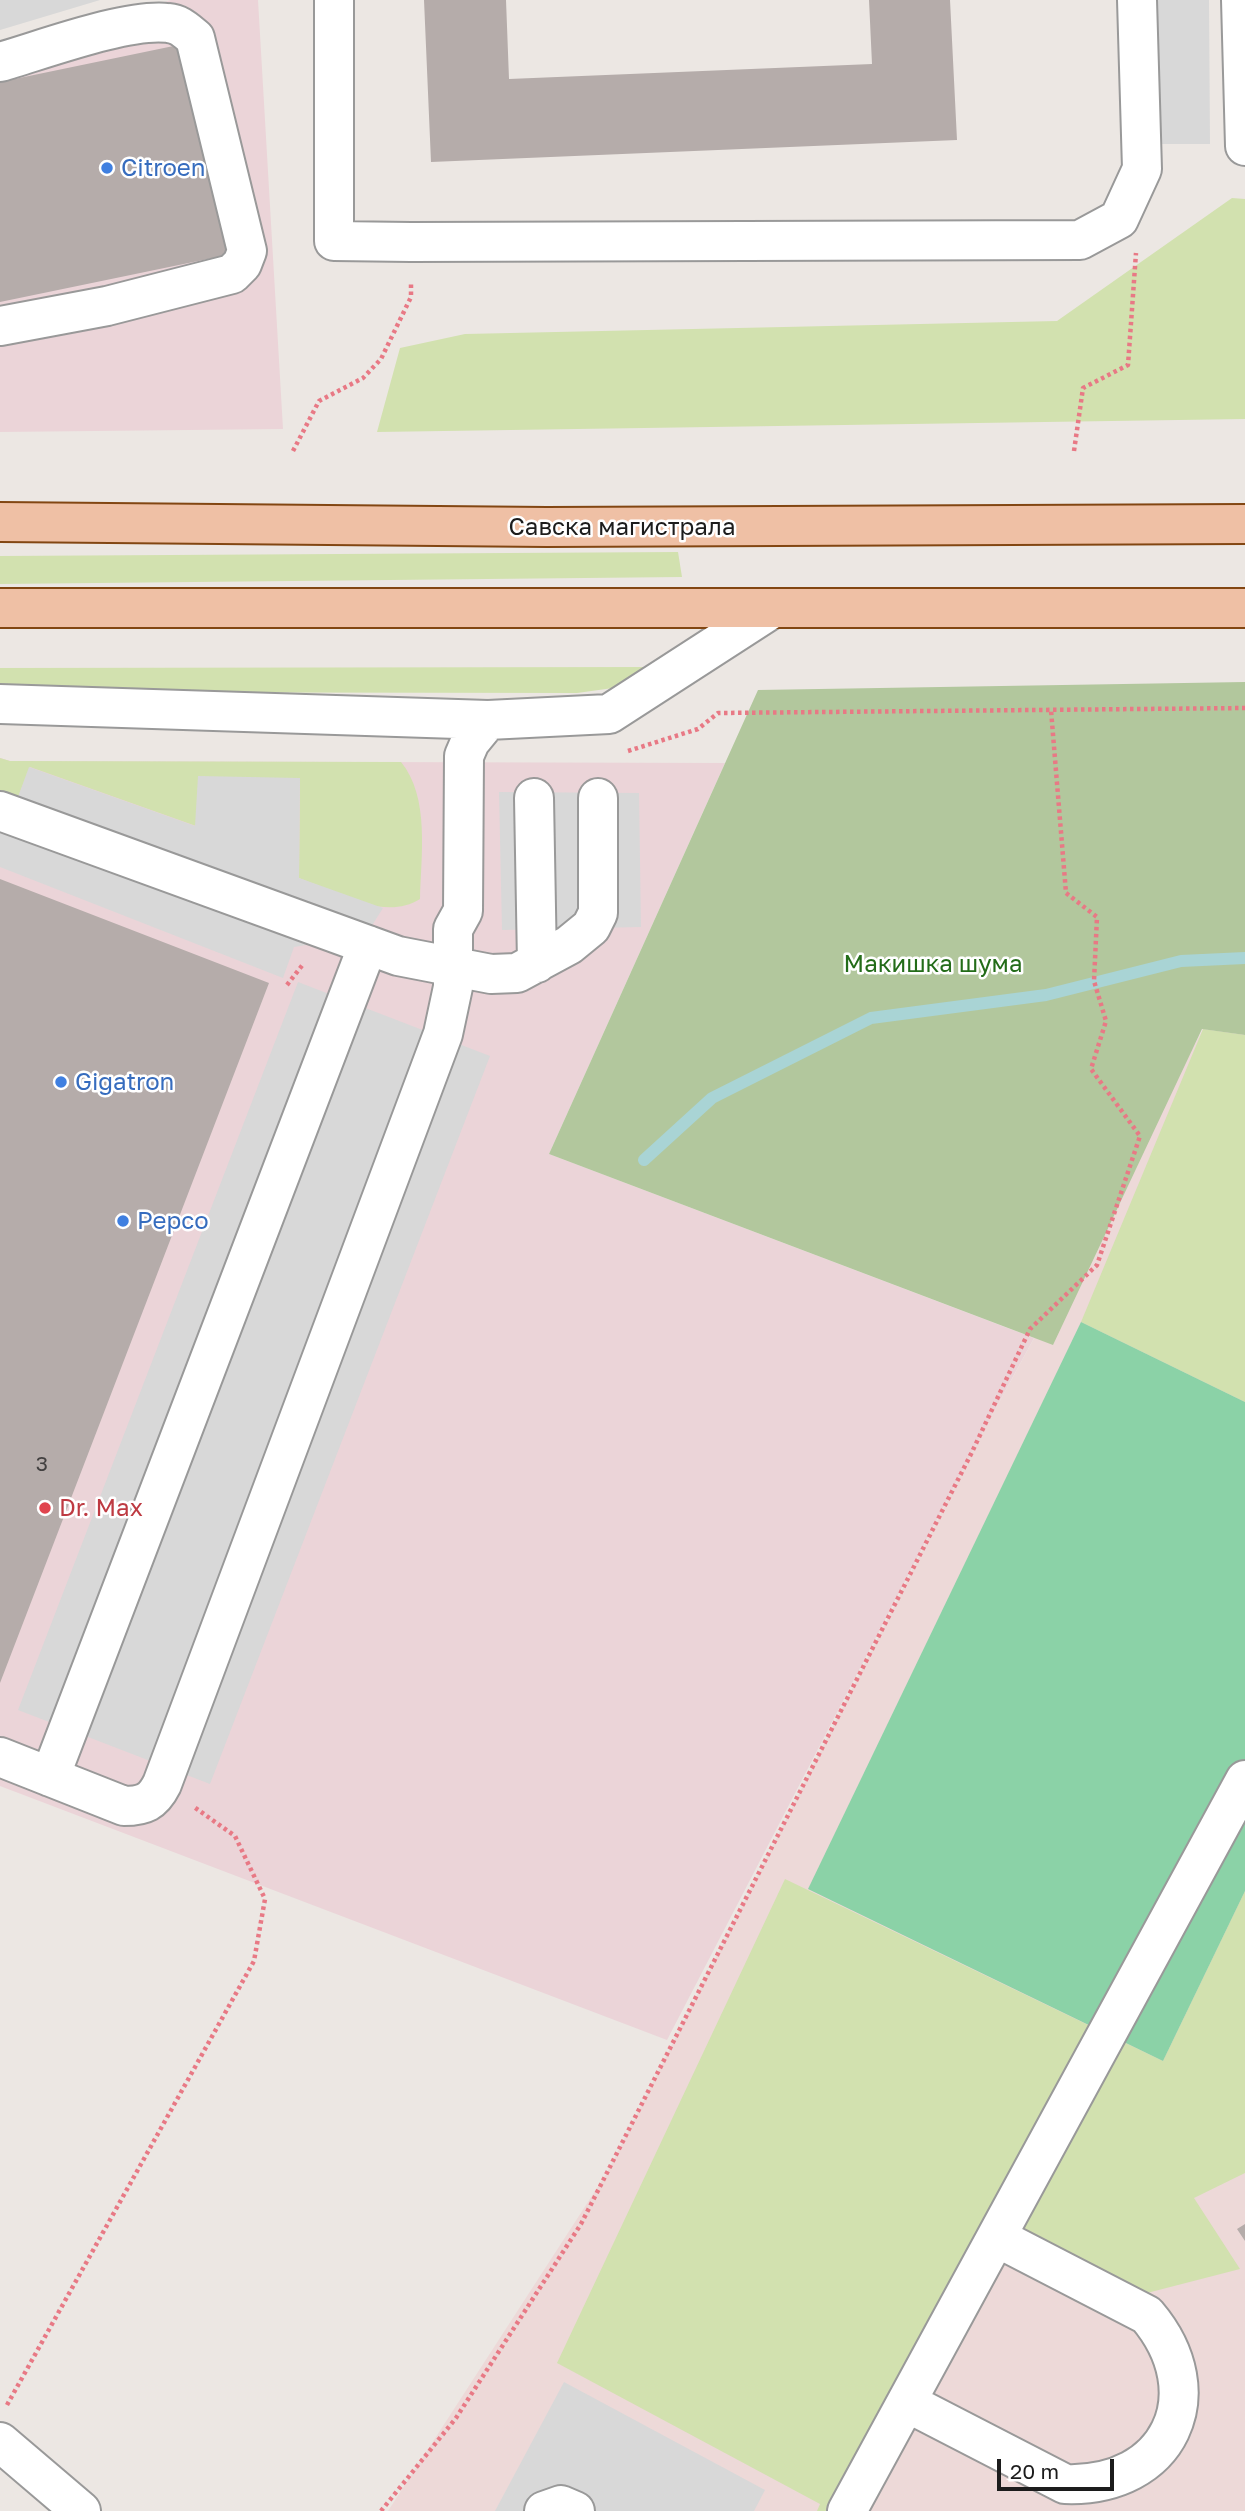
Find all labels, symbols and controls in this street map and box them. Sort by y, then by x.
place label: Citroen [121,154,206,182]
marker: Citroen [99,160,115,176]
street label: Савска магистрала [509,513,735,541]
park label: Макишка шума [844,950,1022,978]
place label: Gigatron [75,1068,174,1096]
marker: Gigatron [53,1074,69,1090]
place label: Pepco [137,1207,209,1235]
marker: Pepco [115,1213,131,1229]
house number: 3 [36,1451,48,1477]
place label: Dr. Max [59,1494,143,1522]
marker: Dr. Max [37,1500,53,1516]
scale bar [1000,2444,1117,2488]
text: 20 m [1010,2458,1059,2484]

